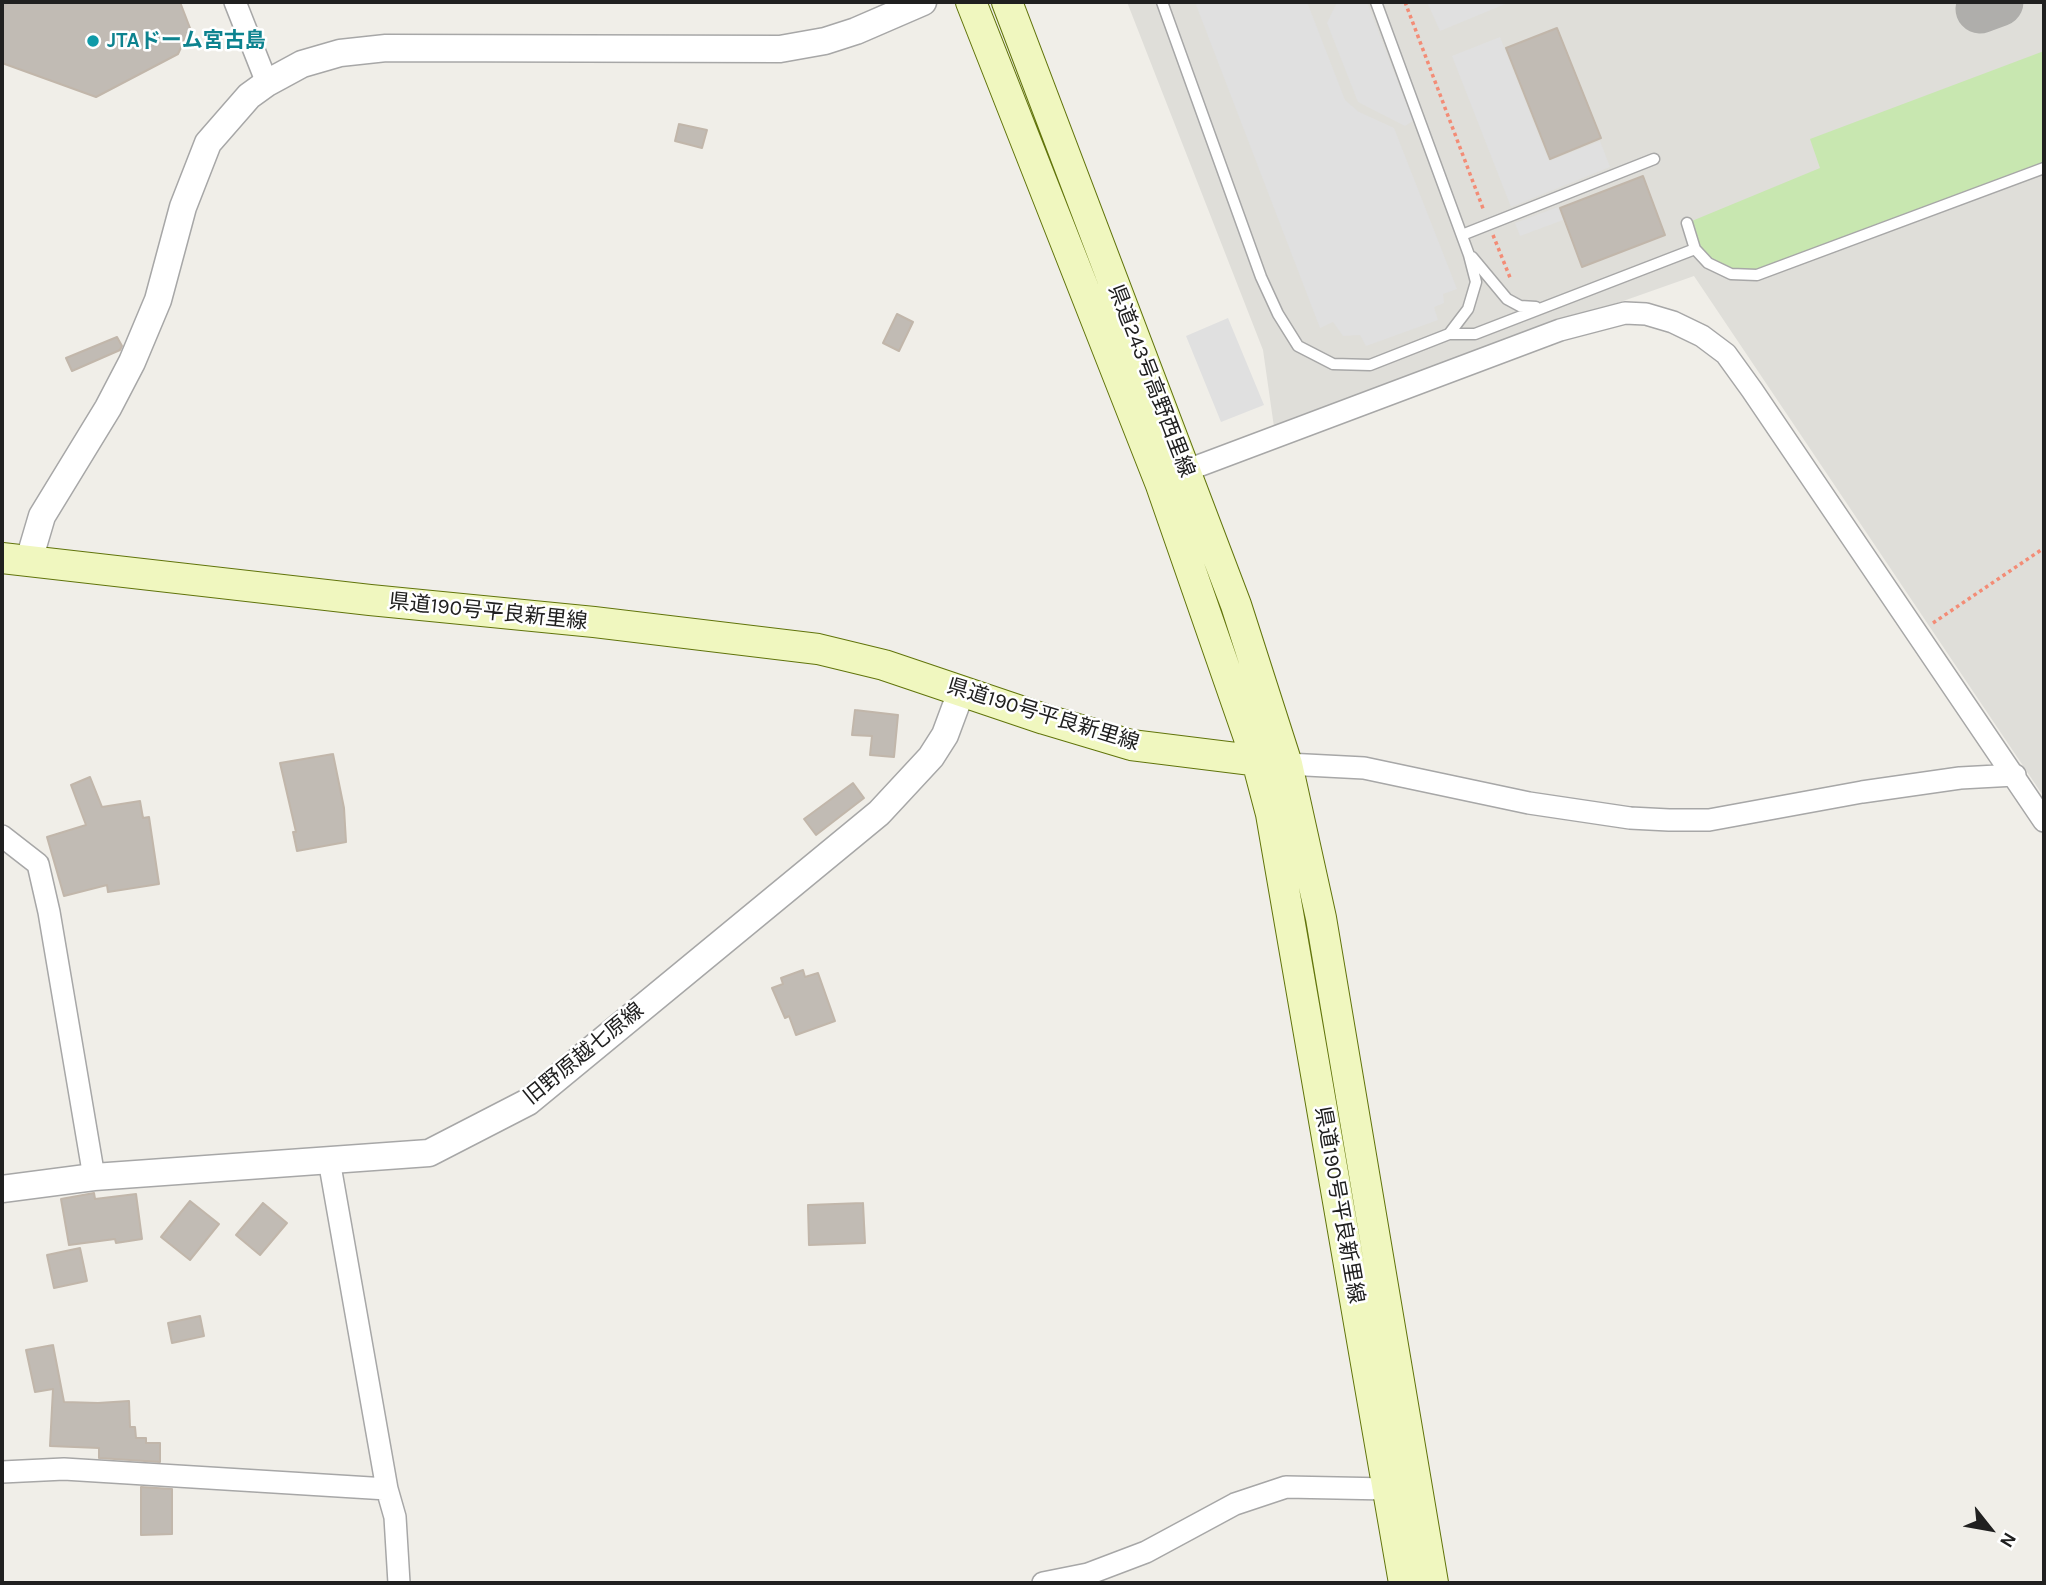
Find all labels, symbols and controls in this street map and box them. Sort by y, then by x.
place label: JTAドーム宮古島 [107,28,266,54]
marker: JTAドーム宮古島 [85,33,101,49]
street label: 県道243号高野西里線 [1103,281,1199,481]
street label: 県道190号平良新里線 [387,589,589,635]
street label: 県道190号平良新里線 [944,674,1142,756]
street label: 旧野原越七原線 [519,998,649,1110]
street label: 県道190号平良新里線 [1309,1105,1369,1305]
north arrow [1955,1494,2025,1564]
text: N [1995,1528,2021,1551]

